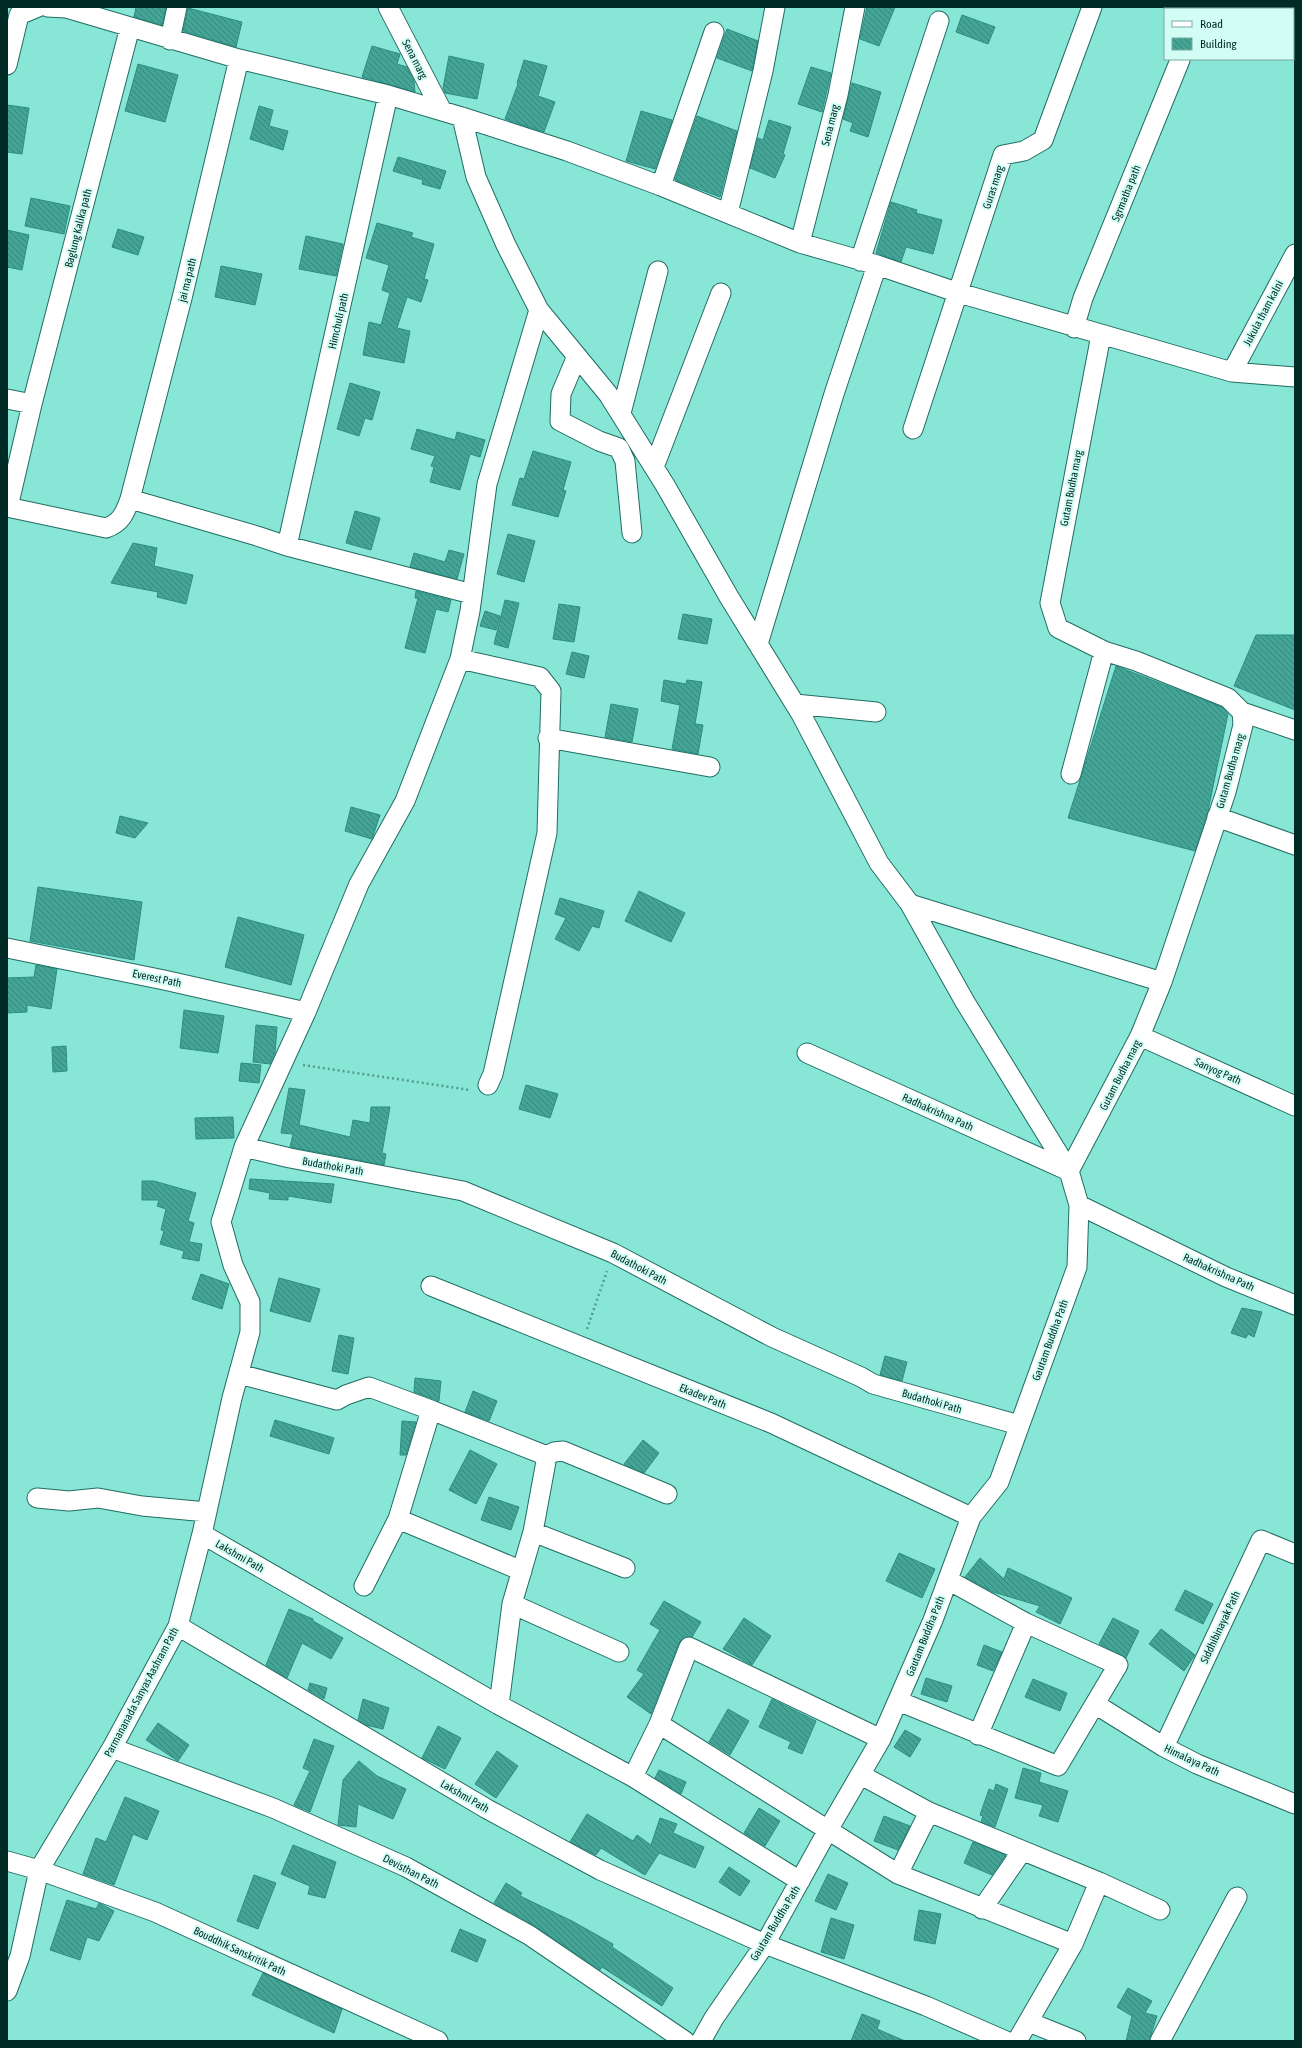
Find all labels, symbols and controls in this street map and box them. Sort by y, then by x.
legend [1164,8,1294,60]
text: Road [1200,17,1223,31]
street label: Sena marg [400,37,430,81]
text: Building [1200,37,1238,51]
street label: Sena marg [819,103,841,147]
street label: Guras marg [980,163,1006,210]
street label: Sgrmatha path [1109,163,1143,223]
street label: Baglung Kalika path [62,187,94,269]
street label: jai ma path [175,257,198,304]
street label: Jukula tham kalni [1241,278,1285,348]
street label: Himchuli path [326,292,350,350]
street label: Gutam Budha marg [1058,449,1084,527]
street label: Gutam Budha marg [1214,732,1246,810]
street label: Everest Path [131,967,183,989]
street label: Gutam Budha marg [1097,1038,1143,1112]
street label: Sanyog Path [1193,1055,1243,1087]
street label: Radhakrishna Path [900,1091,976,1133]
street label: Budathoki Path [301,1155,365,1177]
street label: Budathoki Path [609,1247,669,1287]
street label: Radhakrishna Path [1181,1251,1257,1293]
street label: Gautam Buddha Path [1030,1298,1070,1382]
street label: Ekadev Path [678,1381,728,1411]
street label: Budathoki Path [901,1387,963,1415]
street label: Lakshmi Path [214,1537,266,1575]
street label: Siddhibinayak Path [1198,1589,1242,1665]
street label: Gautam Buddha Path [903,1594,947,1678]
street label: Parmananada Sanyas Aashram Path [102,1625,180,1759]
street label: Himalaya Path [1162,1742,1222,1778]
street label: Lakshmi Path [439,1777,491,1815]
street label: Devisthan Path [381,1852,441,1890]
street label: Gautam Buddha Path [748,1883,802,1963]
street label: Bouddhik Sanskritik Path [192,1924,288,1978]

